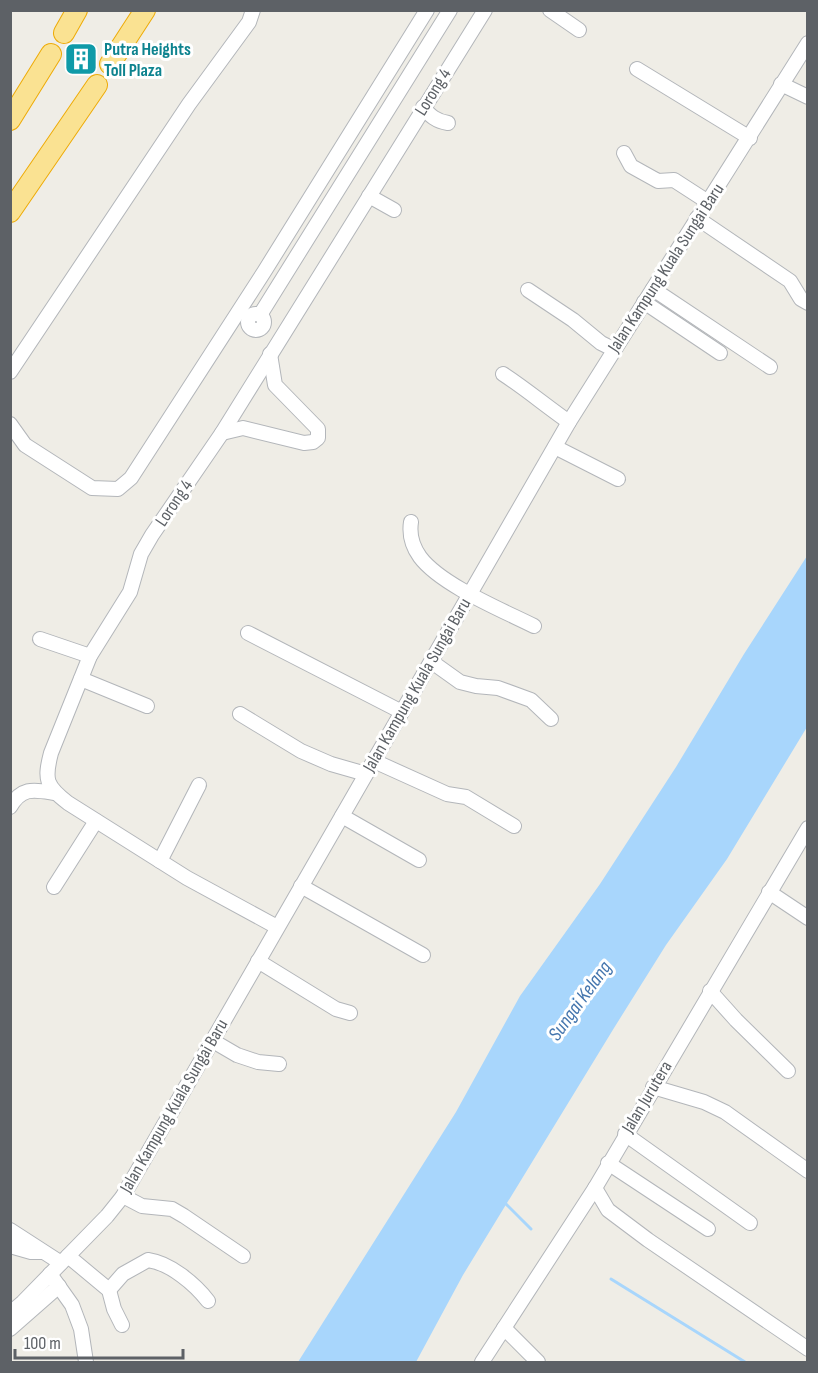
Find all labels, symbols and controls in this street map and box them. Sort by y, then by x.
place label: Putra Heights Toll Plaza [104,39,191,81]
building icon: Putra Heights Toll Plaza [63,41,99,77]
street label: Lorong 4 [410,64,456,119]
street label: Jalan Kampung Kuala Sungai Baru [603,180,728,357]
street label: Lorong 4 [151,475,197,530]
street label: Jalan Kampung Kuala Sungai Baru [358,594,475,776]
water label: Sungai Kelang [543,957,617,1045]
street label: Jalan Kampung Kuala Sungai Baru [115,1015,232,1197]
street label: Jalan Jurutera [617,1057,677,1137]
scale bar [15,1322,183,1360]
text: 100 m [24,1333,61,1354]

